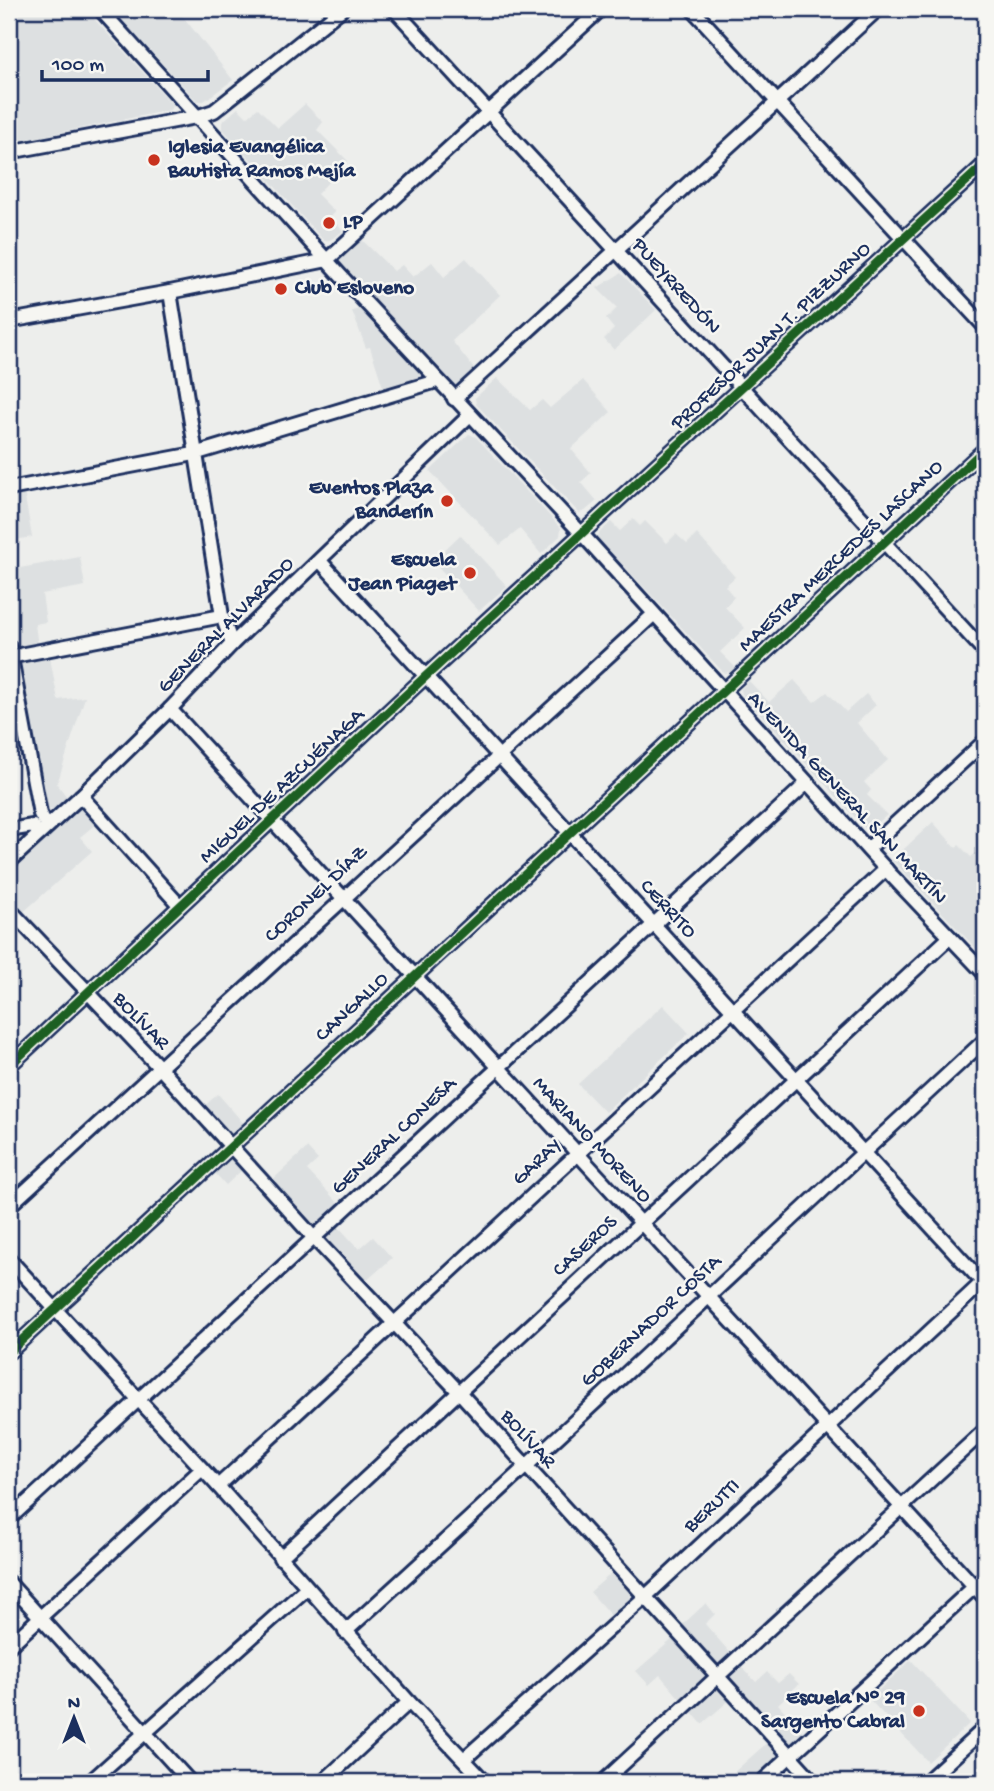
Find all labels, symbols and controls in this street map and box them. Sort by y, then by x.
scale bar [42,38,208,82]
text: 100 m [51,54,104,79]
place label: Iglesia Evangélica Bautista Ramos Mejía [167,136,357,185]
marker: Iglesia Evangélica Bautista Ramos Mejía [146,152,162,168]
place label: LP [343,211,364,236]
marker: LP [321,215,337,231]
street label: PUEYRREDÓN [624,233,725,341]
street label: PROFESOR JUAN T. PIZZURNO [666,237,878,437]
place label: Club Esloveno [294,277,414,302]
marker: Club Esloveno [273,281,289,297]
street label: MAESTRA MERCEDES LASCANO [734,455,950,658]
place label: Eventos Plaza Banderín [309,477,434,526]
marker: Eventos Plaza Banderín [439,493,455,509]
place label: Escuela Jean Piaget [347,549,458,598]
street label: GENERAL ALVARADO [153,552,301,700]
marker: Escuela Jean Piaget [462,565,478,581]
street label: AVENIDA GENERAL SAN MARTÍN [741,687,951,911]
street label: MIGUEL DE AZCUÉNAGA [195,703,372,870]
street label: CORONEL DÍAZ [260,841,374,949]
street label: CERRITO [633,875,701,945]
street label: CANGALLO [311,968,395,1048]
street label: BOLÍVAR [106,987,174,1057]
street label: GENERAL CONESA [327,1071,464,1201]
street label: MARIANO MORENO [526,1072,656,1210]
street label: GARAY [508,1134,568,1192]
street label: CASEROS [548,1210,624,1283]
street label: GOBERNADOR COSTA [576,1249,729,1394]
street label: BOLÍVAR [493,1404,561,1476]
street label: BERUTTI [679,1475,746,1540]
north arrow [38,1682,108,1752]
place label: Escuela N° 29 Sargento Cabral [761,1687,905,1736]
text: N [68,1693,80,1716]
marker: Escuela N° 29 Sargento Cabral [911,1703,927,1719]

